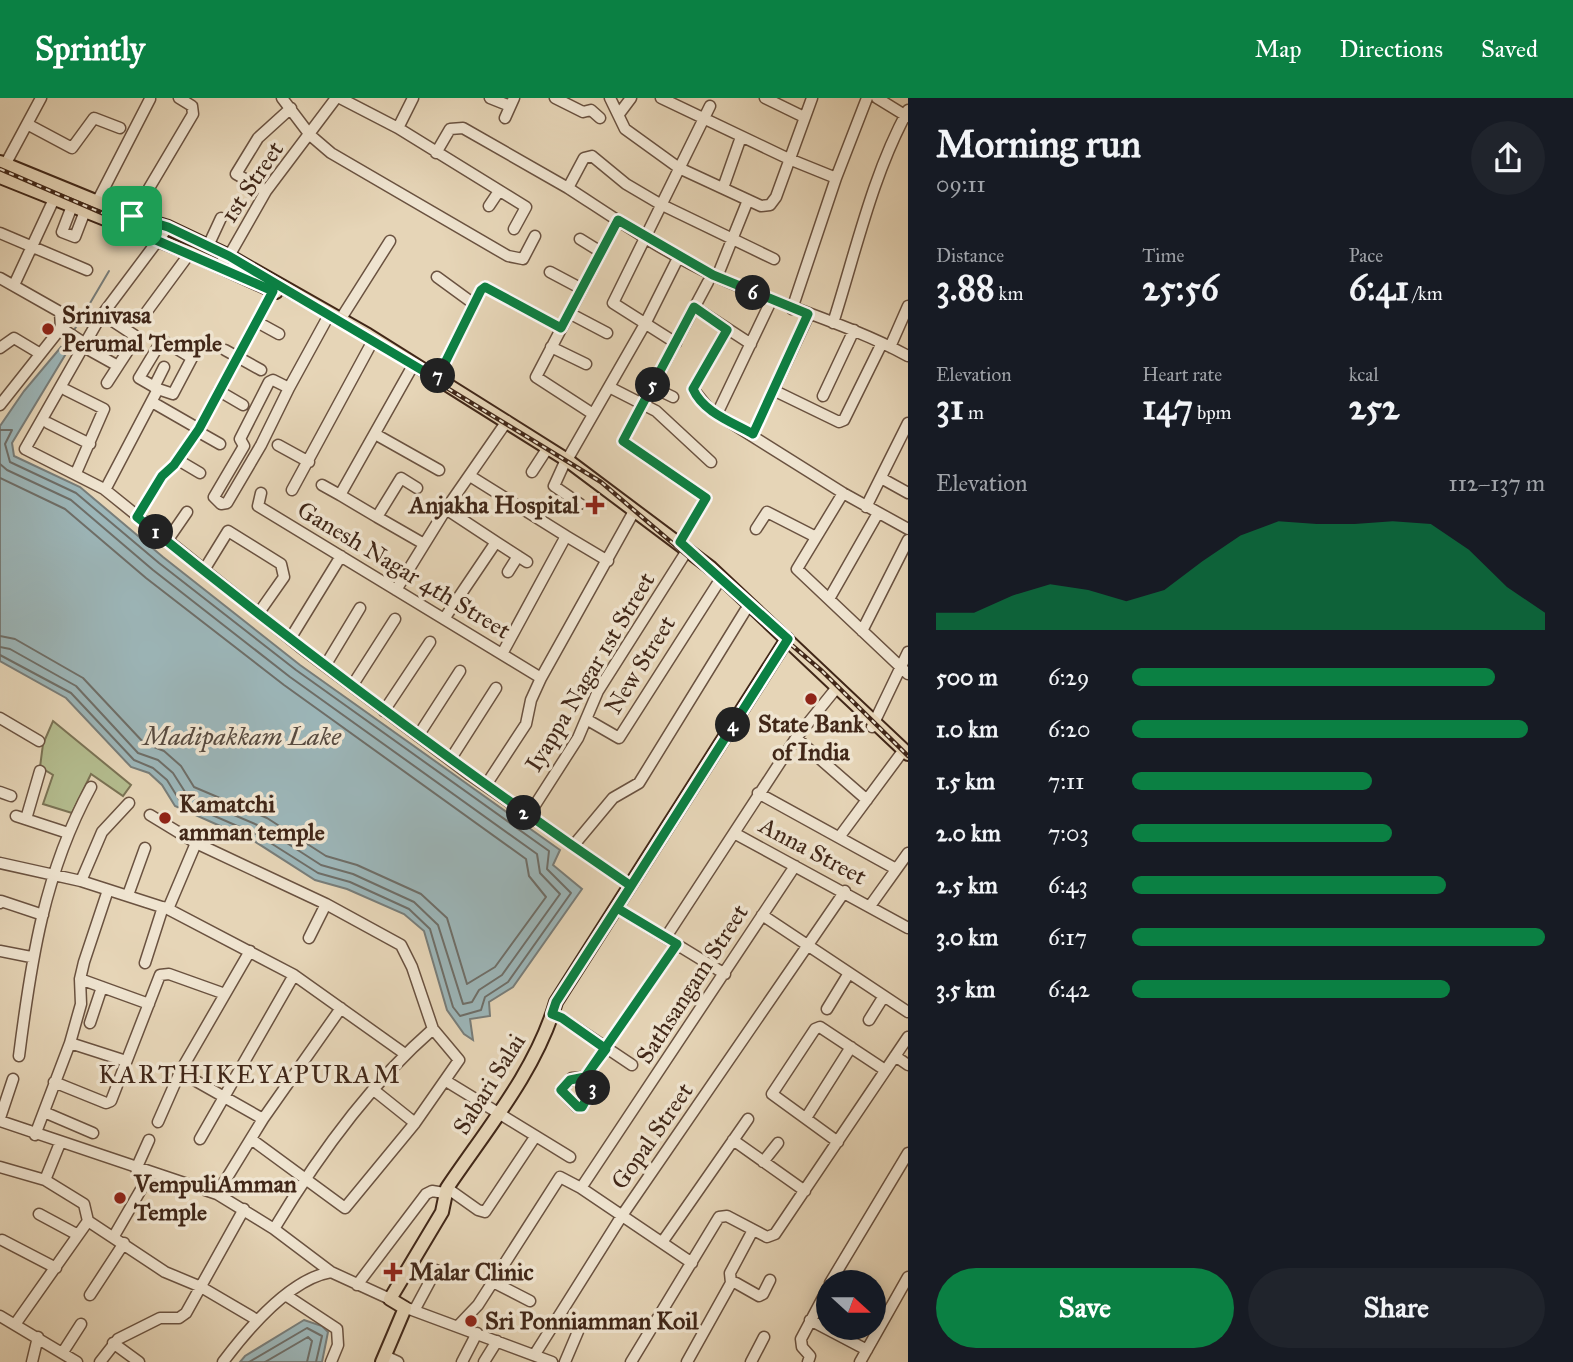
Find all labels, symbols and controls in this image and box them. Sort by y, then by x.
text: Sprintly [35,29,145,69]
text: Map [1255,34,1302,64]
text: Directions [1340,34,1443,64]
text: Saved [1481,34,1538,64]
text: Morning run [936,121,1141,167]
button: share [1471,121,1545,195]
street label: 1st Street [214,135,290,228]
text: 09:11 [936,170,986,198]
pin [102,186,162,246]
icon: arrive [113,197,151,235]
text: Distance [936,244,1004,267]
text: Time [1142,244,1184,267]
text: Pace [1349,244,1383,267]
text: 3.88 [936,267,995,310]
text: 25:56 [1142,267,1219,310]
text: 6:41 [1349,267,1409,310]
pin: 6 [736,276,770,310]
text: 6 [748,281,757,304]
text: km [995,282,1023,305]
text: /km [1409,282,1443,305]
place label: Srinivasa Perumal Temple [62,300,222,358]
marker: Srinivasa Perumal Temple [40,321,56,337]
pin: 7 [420,358,456,394]
text: Elevation [936,363,1011,386]
text: Heart rate [1142,363,1222,386]
text: kcal [1349,363,1379,386]
text: 7 [432,364,443,387]
pin: 5 [636,368,670,402]
text: 5 [648,373,657,396]
text: 31 [936,386,964,429]
text: 147 [1142,386,1193,429]
text: 252 [1349,386,1399,429]
text: m [964,401,984,424]
text: bpm [1193,401,1232,424]
text: Elevation [936,469,1027,497]
text: 112–137 m [1449,469,1545,497]
place label: Anjakha Hospital [407,490,580,520]
street label: Ganesh Nagar 4th Street [292,494,516,646]
marker: Anjakha Hospital [585,495,605,515]
pin: 1 [138,514,174,550]
text: 1 [152,520,159,543]
street label: Iyappa Nagar 1st Street [519,566,662,777]
street label: New Street [598,610,682,720]
text: 500 m [936,663,998,691]
text: 6:29 [1048,663,1089,691]
marker: State Bank of India [803,691,819,707]
pin: 4 [716,708,750,742]
place label: State Bank of India [758,709,865,767]
text: 4 [727,713,738,736]
text: 1.0 km [936,715,998,743]
text: 6:20 [1048,715,1090,743]
water label: Madipakkam Lake [140,720,342,753]
text: 1.5 km [936,767,995,795]
text: 7:11 [1048,767,1084,795]
place label: Kamatchi amman temple [179,789,325,847]
pin: 2 [506,796,542,830]
text: 2 [519,801,528,824]
marker: Kamatchi amman temple [157,810,173,826]
street label: Anna Street [753,810,872,892]
text: 2.0 km [936,819,1001,847]
text: 7:03 [1048,819,1089,847]
text: 2.5 km [936,871,998,899]
text: 6:43 [1048,871,1088,899]
street label: Sathsangam Street [629,898,755,1069]
text: 3.0 km [936,923,998,951]
text: 6:17 [1048,923,1087,951]
text: 3.5 km [936,975,995,1003]
text: 6:42 [1048,975,1090,1003]
street label: Sabari Salai [446,1028,532,1140]
district label: KARTHIKEYAPURAM [98,1058,402,1090]
pin: 3 [576,1070,610,1105]
text: 3 [589,1076,596,1099]
street label: Gopal Street [604,1077,700,1195]
place label: VempuliAmman Temple [133,1169,297,1227]
marker: VempuliAmman Temple [112,1190,128,1206]
place label: Malar Clinic [409,1257,534,1287]
marker: Malar Clinic [383,1262,403,1282]
button: Save [936,1268,1234,1348]
button: Share [1248,1268,1545,1348]
north arrow [816,1270,886,1340]
map controls [816,1270,886,1340]
place label: Sri Ponniamman Koil [485,1306,699,1336]
marker: Sri Ponniamman Koil [463,1313,479,1329]

